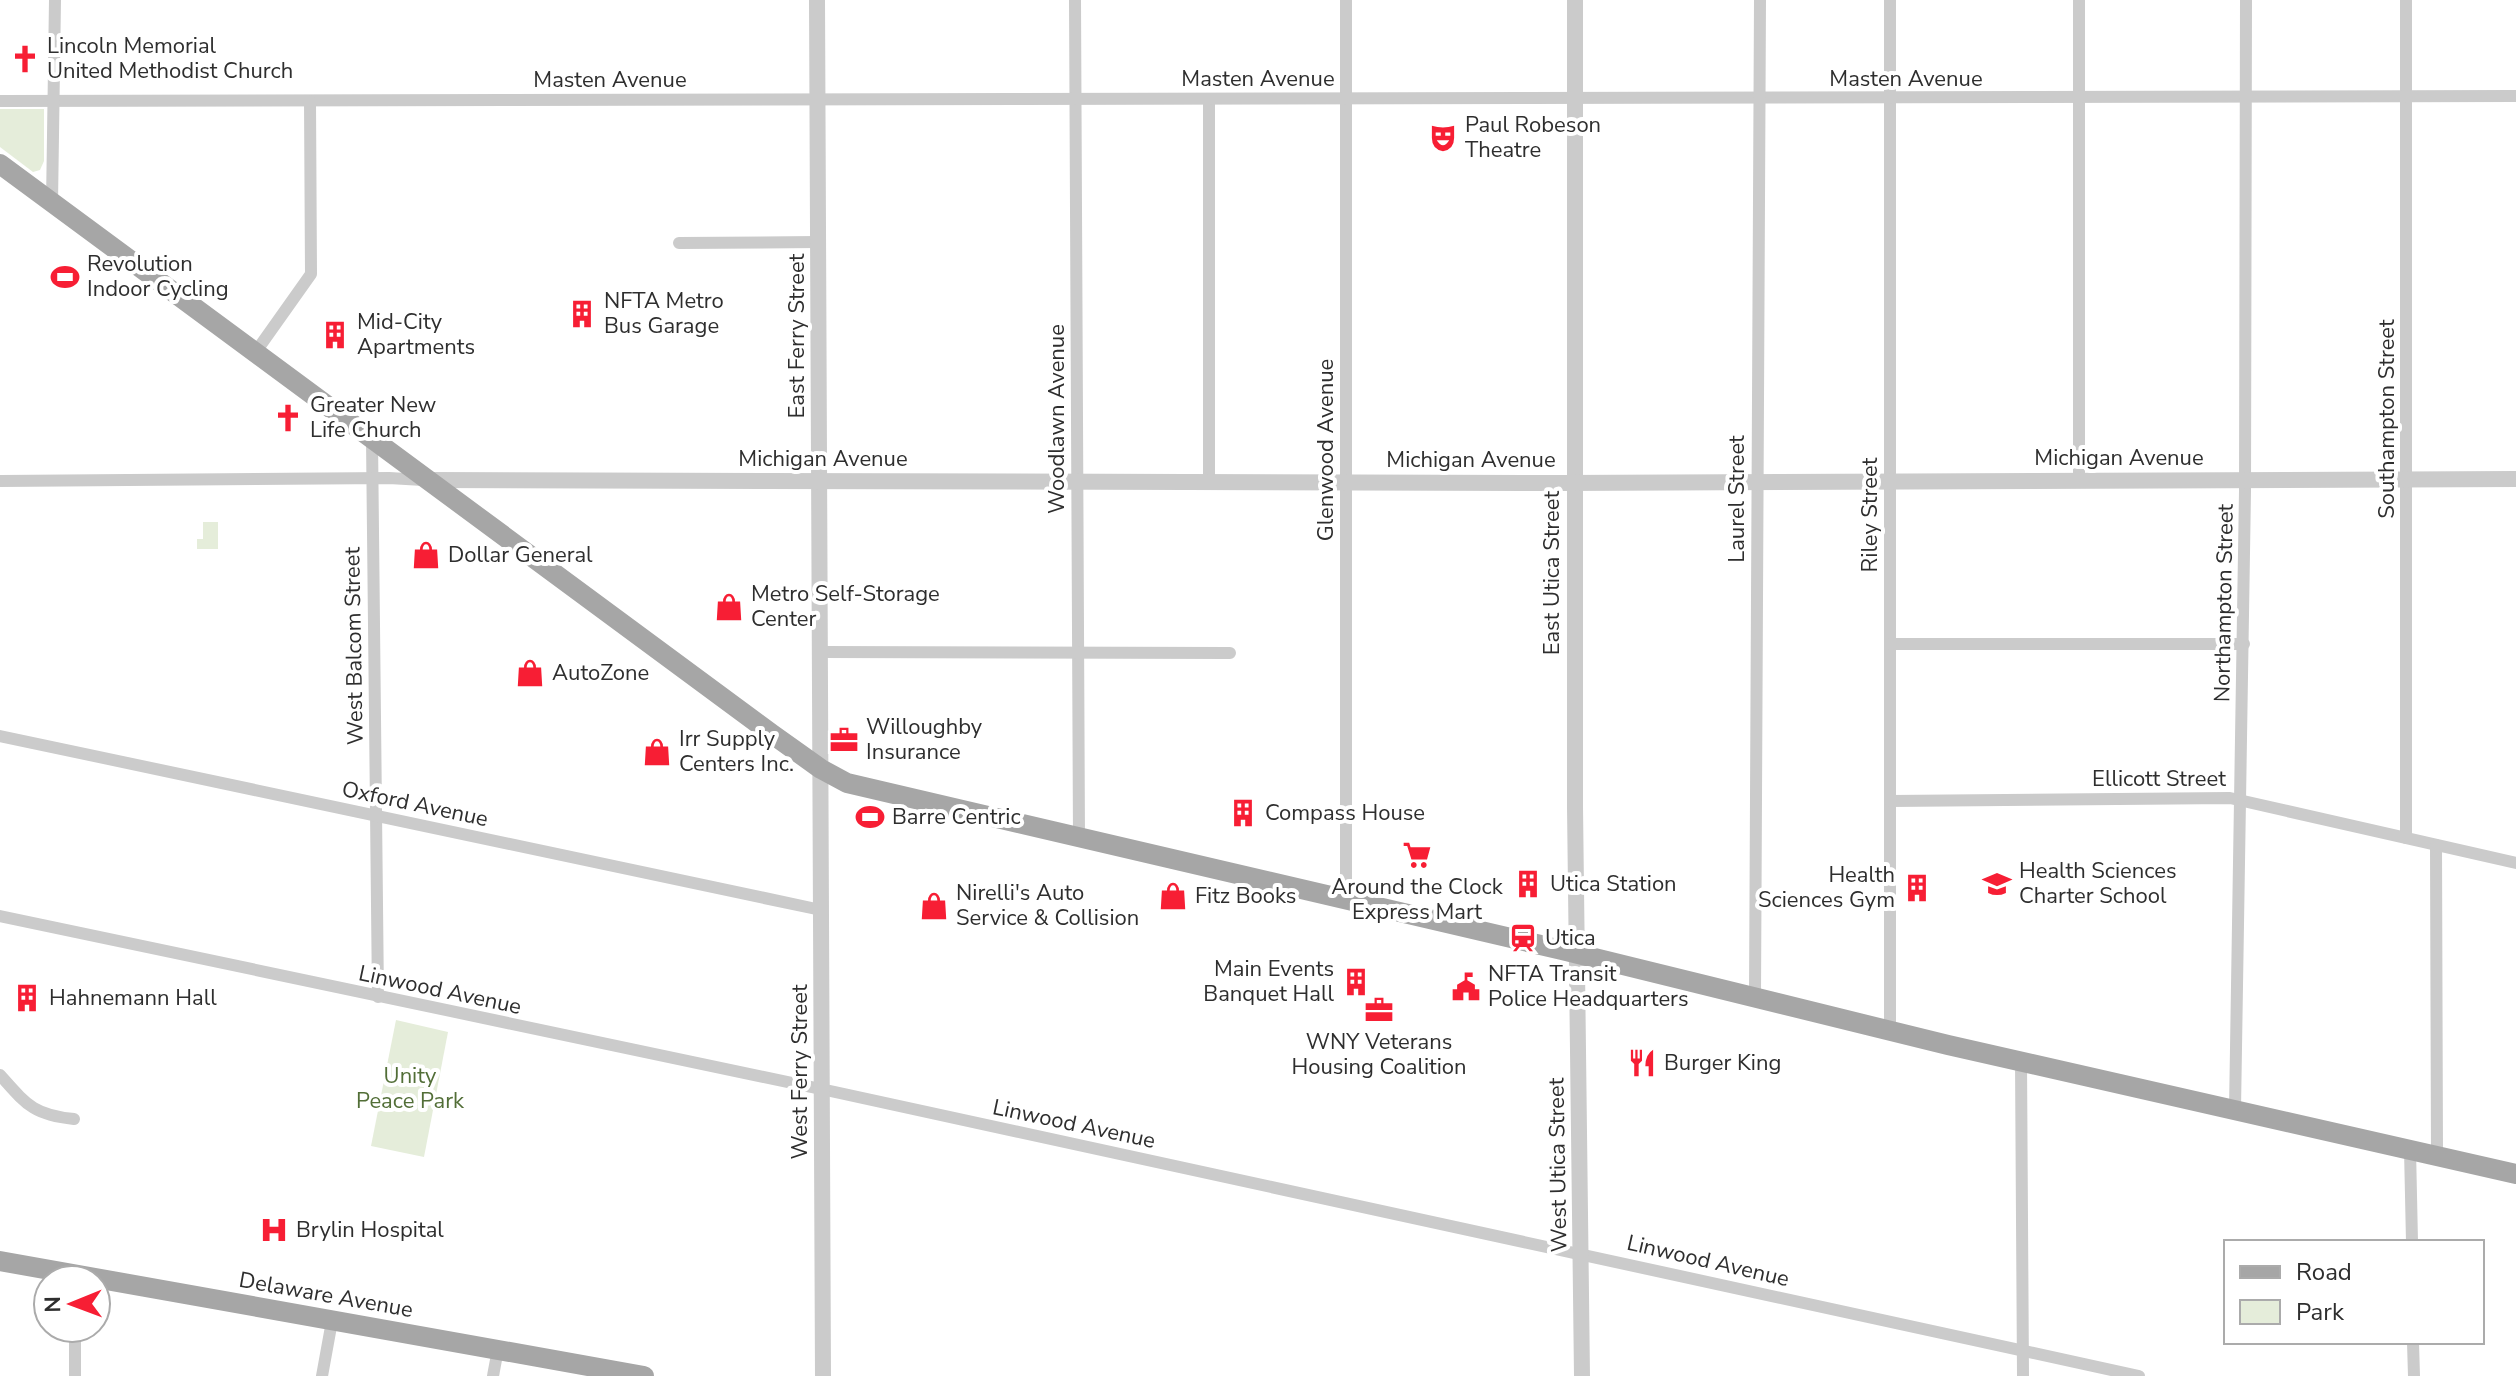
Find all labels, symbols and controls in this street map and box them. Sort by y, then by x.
place label: Lincoln Memorial United Methodist Church [47,31,293,86]
church icon: Lincoln Memorial United Methodist Church [10,44,40,74]
street label: Masten Avenue [1181,64,1335,94]
street label: Masten Avenue [1829,64,1983,94]
street label: Masten Avenue [533,65,687,95]
place label: Paul Robeson Theatre [1465,110,1601,165]
theatre icon: Paul Robeson Theatre [1428,123,1458,153]
place label: Revolution Indoor Cycling [87,249,229,304]
street label: East Ferry Street [782,253,812,418]
sports icon: Revolution Indoor Cycling [50,262,80,292]
place label: NFTA Metro Bus Garage [604,286,724,341]
building icon: NFTA Metro Bus Garage [567,299,597,329]
place label: Mid-City Apartments [357,307,475,362]
street label: Southampton Street [2372,319,2402,519]
building icon: Mid-City Apartments [320,320,350,350]
street label: Woodlawn Avenue [1042,324,1072,514]
street label: Glenwood Avenue [1311,359,1341,541]
place label: Greater New Life Church [310,390,436,445]
church icon: Greater New Life Church [273,403,303,433]
street label: Laurel Street [1722,435,1752,563]
street label: Michigan Avenue [2034,443,2204,473]
street label: Michigan Avenue [738,444,908,474]
street label: Michigan Avenue [1386,445,1556,475]
street label: Riley Street [1855,457,1885,572]
street label: East Utica Street [1537,491,1567,655]
street label: Northampton Street [2207,503,2241,702]
shop icon: Dollar General [411,540,441,570]
place label: Dollar General [448,540,593,570]
street label: West Balcom Street [337,546,371,745]
place label: Metro Self-Storage Center [751,579,940,634]
shop icon: Metro Self-Storage Center [714,592,744,622]
shop icon: AutoZone [515,658,545,688]
place label: AutoZone [552,658,649,688]
place label: Willoughby Insurance [866,712,983,767]
place label: Irr Supply Centers Inc. [679,724,794,779]
office icon: Willoughby Insurance [829,725,859,755]
shop icon: Irr Supply Centers Inc. [642,737,672,767]
street label: Ellicott Street [2092,764,2226,794]
street label: Oxford Avenue [339,774,491,834]
building icon: Compass House [1228,798,1258,828]
place label: Compass House [1265,798,1425,828]
sports icon: Barre Centric [855,802,885,832]
place label: Barre Centric [892,802,1021,832]
supermarket icon: Around the Clock Express Mart [1402,840,1432,870]
place label: Health Sciences Charter School [2019,856,2177,911]
place label: Health Sciences Gym [1758,860,1895,915]
building icon: Utica Station [1513,869,1543,899]
place label: Utica Station [1550,869,1677,899]
school or university icon: Health Sciences Charter School [1982,869,2012,899]
place label: Around the Clock Express Mart [1331,872,1504,927]
building icon: Health Sciences Gym [1902,873,1932,903]
place label: Nirelli's Auto Service & Collision [956,878,1139,933]
shop icon: Fitz Books [1158,881,1188,911]
place label: Fitz Books [1195,881,1296,911]
shop icon: Nirelli's Auto Service & Collision [919,891,949,921]
station icon: Utica [1508,923,1538,953]
place label: Utica [1545,923,1596,953]
place label: Main Events Banquet Hall [1203,954,1334,1009]
street label: Linwood Avenue [356,958,524,1022]
place label: NFTA Transit Police Headquarters [1488,959,1688,1014]
building icon: Main Events Banquet Hall [1341,967,1371,997]
public building icon: NFTA Transit Police Headquarters [1451,972,1481,1002]
building icon: Hahnemann Hall [12,983,42,1013]
place label: Hahnemann Hall [49,983,217,1013]
street label: West Ferry Street [785,984,815,1160]
office icon: WNY Veterans Housing Coalition [1364,995,1394,1025]
place label: WNY Veterans Housing Coalition [1291,1027,1467,1082]
restaurant icon: Burger King [1627,1048,1657,1078]
place label: Burger King [1664,1048,1781,1078]
park label: Unity Peace Park [356,1061,465,1116]
street label: West Utica Street [1541,1077,1575,1253]
street label: Linwood Avenue [990,1092,1158,1156]
hospital icon: Brylin Hospital [259,1215,289,1245]
place label: Brylin Hospital [296,1215,444,1245]
street label: Linwood Avenue [1624,1228,1792,1294]
legend [2224,1240,2484,1344]
text: Road [2296,1256,2352,1288]
north arrow [32,1264,112,1344]
street label: Delaware Avenue [237,1265,415,1325]
text: N [38,1296,68,1313]
text: Park [2296,1296,2345,1328]

